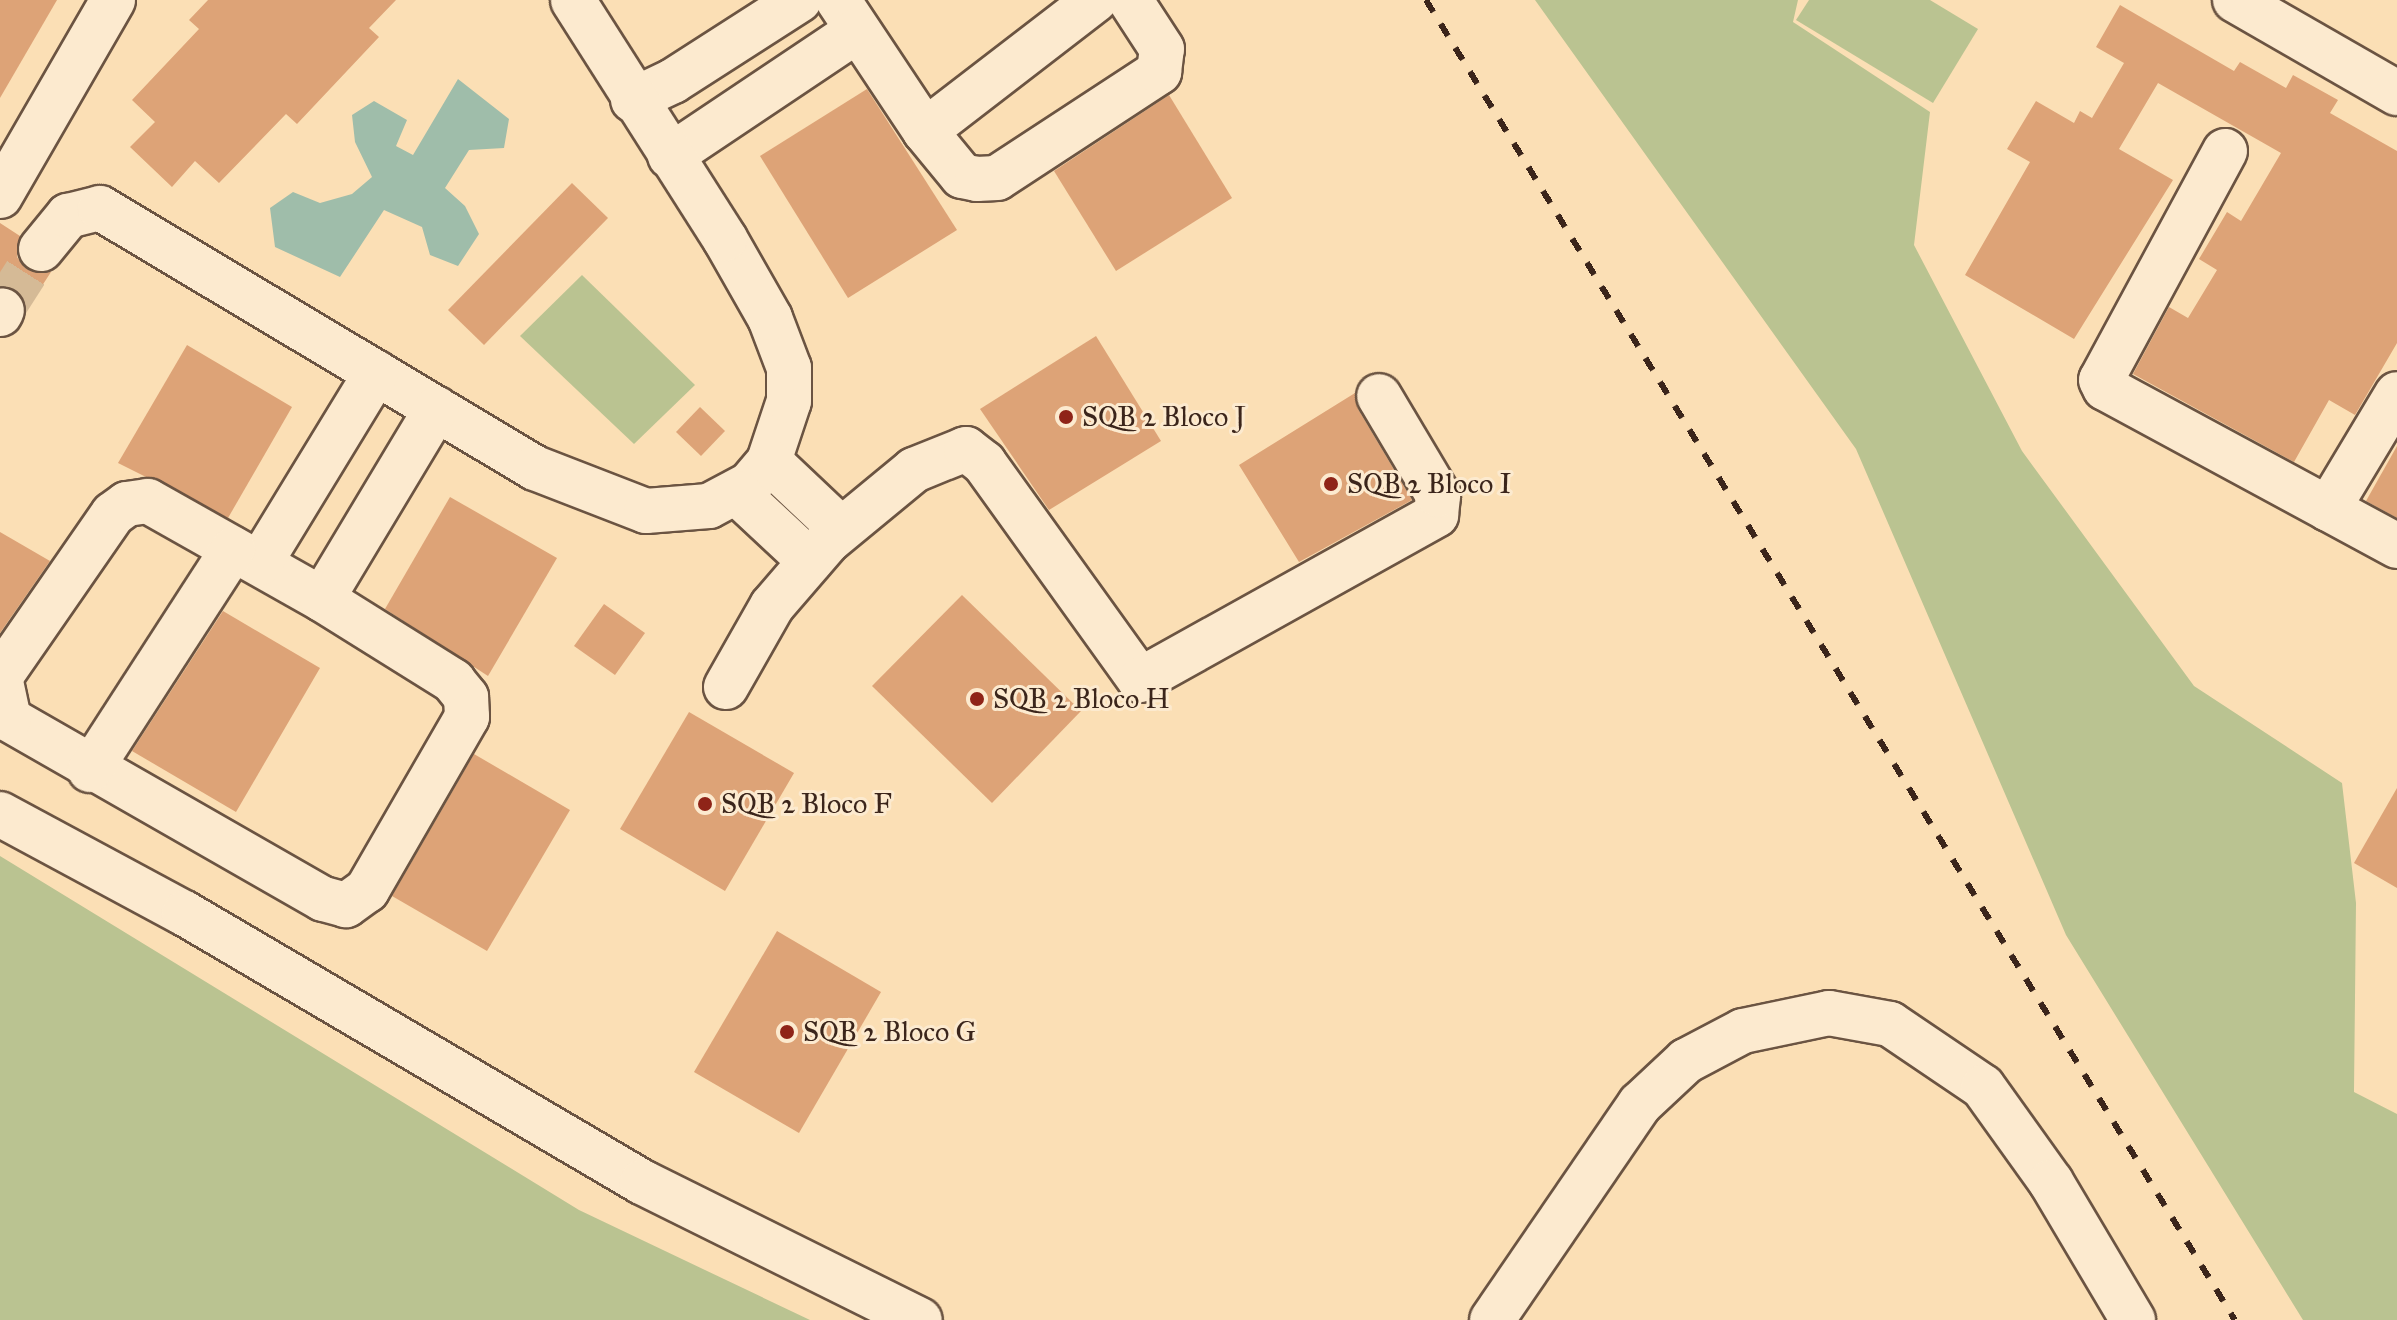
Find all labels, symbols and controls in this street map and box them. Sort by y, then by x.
place label: SQB 2 Bloco J [1082,400,1246,434]
marker: SQB 2 Bloco J [1057,408,1075,426]
place label: SQB 2 Bloco I [1347,467,1511,501]
marker: SQB 2 Bloco I [1322,475,1340,493]
place label: SQB 2 Bloco H [993,682,1170,716]
marker: SQB 2 Bloco H [968,690,986,708]
place label: SQB 2 Bloco F [721,787,892,821]
marker: SQB 2 Bloco F [696,795,714,813]
place label: SQB 2 Bloco G [803,1015,976,1049]
marker: SQB 2 Bloco G [778,1023,796,1041]

